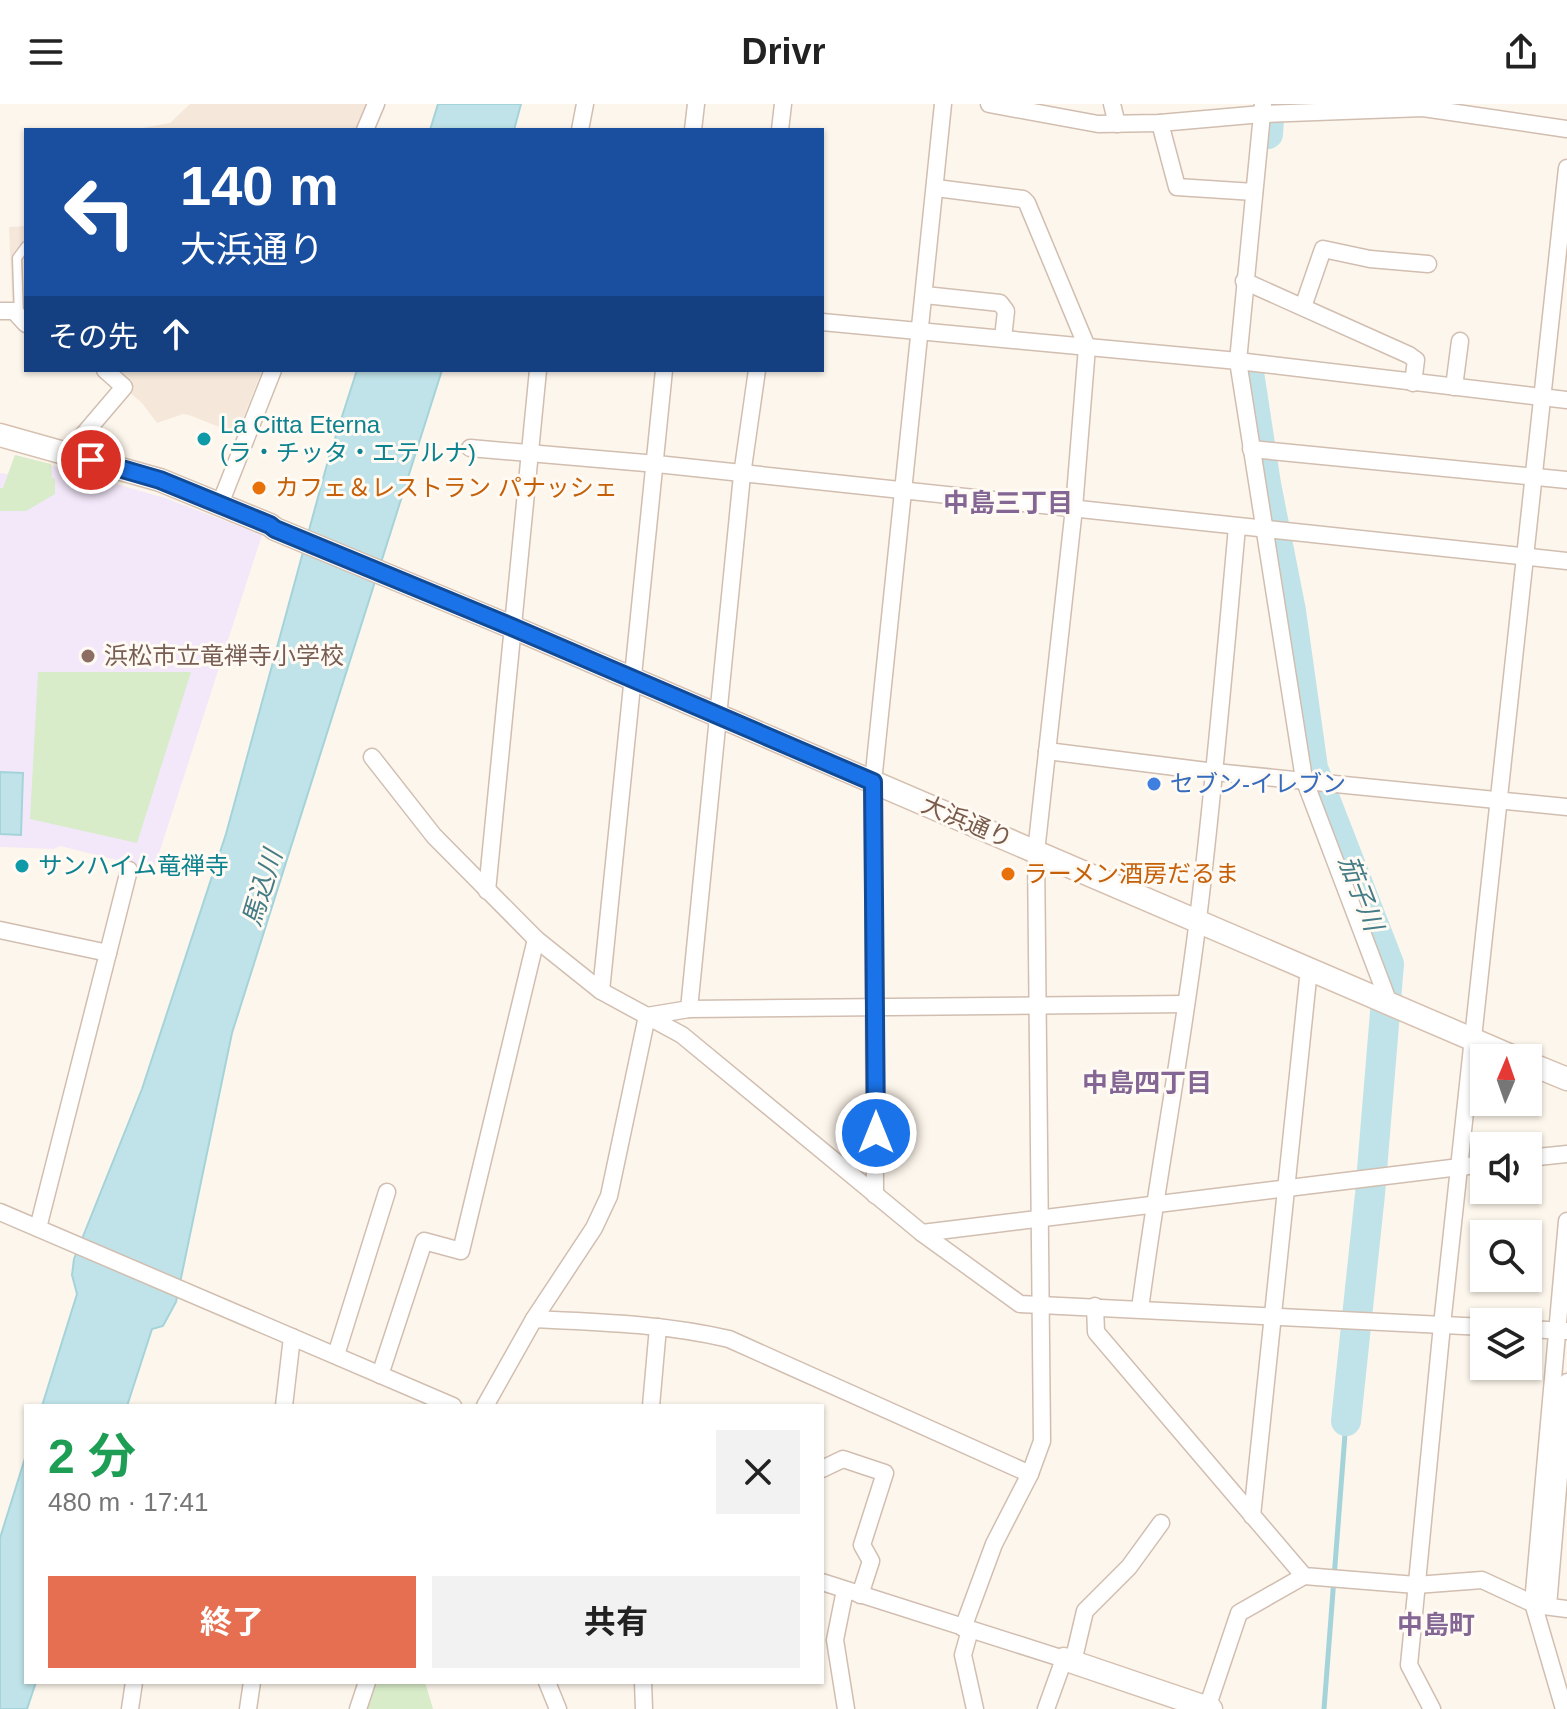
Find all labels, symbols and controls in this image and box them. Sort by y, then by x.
icon: menu [24,30,68,74]
icon: share [1499,30,1543,74]
text: Drivr [741,31,826,72]
text: 140 m [180,154,339,217]
icon: left [48,160,152,264]
text: 大浜通り [180,229,324,270]
icon: ahead [154,312,198,356]
text: その先 [48,320,138,353]
place label: La Citta Eterna (ラ・チッタ・エテルナ) [220,411,476,466]
pin [57,426,125,494]
marker: La Citta Eterna (ラ・チッタ・エテルナ) [195,430,213,448]
icon: arrive [69,438,113,482]
place label: カフェ＆レストラン パナッシェ [275,474,618,501]
marker: カフェ＆レストラン パナッシェ [250,479,268,497]
district label: 中島三丁目 [943,488,1073,518]
place label: 浜松市立竜禅寺小学校 [104,642,344,669]
marker: 浜松市立竜禅寺小学校 [79,647,97,665]
place label: セブン-イレブン [1170,770,1346,797]
marker: セブン-イレブン [1145,775,1163,793]
street label: 大浜通り [918,790,1017,853]
water label: 馬込川 [236,843,289,930]
water label: 茄子川 [1333,851,1390,938]
place label: サンハイム竜禅寺 [38,852,229,879]
marker: サンハイム竜禅寺 [13,857,31,875]
place label: ラーメン酒房だるま [1024,860,1239,887]
marker: ラーメン酒房だるま [999,865,1017,883]
north arrow [1470,1044,1542,1116]
map controls [1470,1044,1542,1380]
district label: 中島四丁目 [1082,1068,1212,1098]
position arrow [834,1091,918,1175]
button: sound [1470,1132,1542,1204]
button: search [1470,1220,1542,1292]
button: layers [1470,1308,1542,1380]
text: 2 分 [48,1430,136,1483]
button: close [716,1430,800,1514]
text: 480 m · 17:41 [48,1487,208,1517]
button: 終了 [48,1576,416,1668]
button: 共有 [432,1576,800,1668]
district label: 中島町 [1397,1610,1475,1640]

